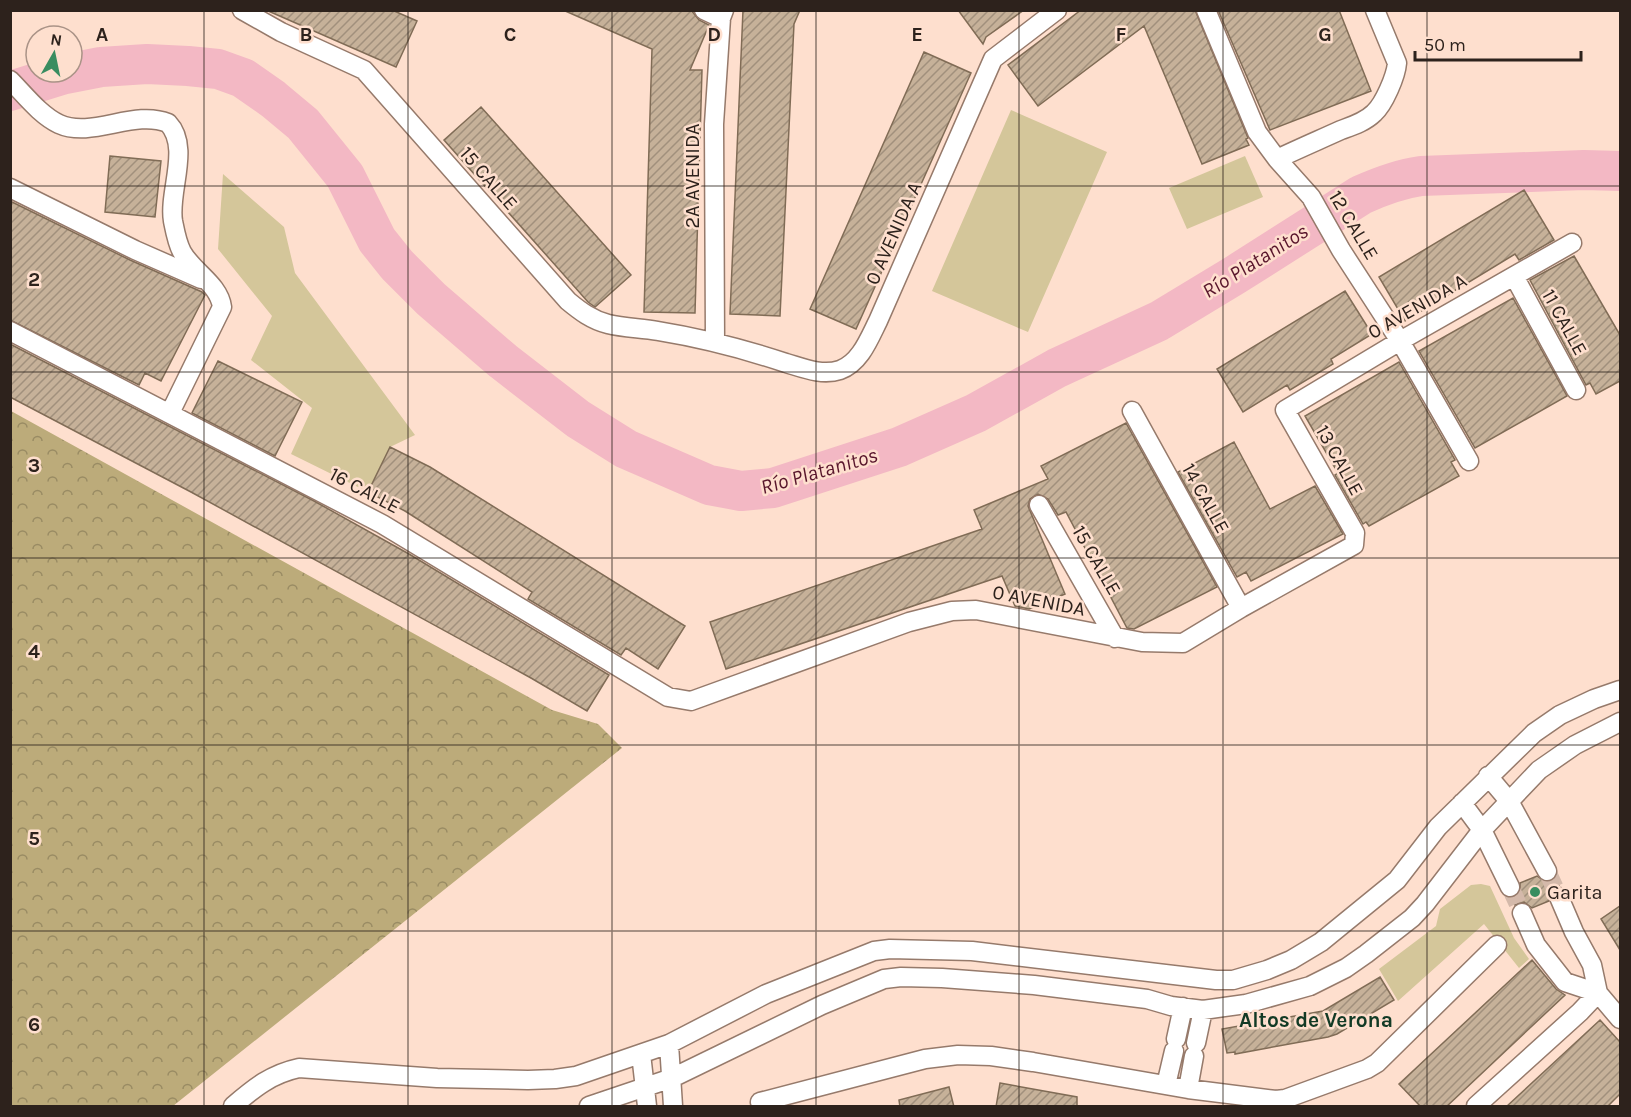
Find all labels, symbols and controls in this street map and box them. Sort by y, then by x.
text: A [96,23,109,46]
text: B [300,23,312,46]
text: C [504,23,516,46]
text: D [707,23,721,46]
text: E [911,23,923,46]
text: F [1116,23,1127,46]
text: G [1318,23,1332,46]
north arrow [24,24,84,84]
scale bar [1415,24,1582,62]
text: N [49,29,63,50]
text: 50 m [1424,34,1466,56]
street label: 2A AVENIDA [681,123,704,229]
street label: 15 CALLE [455,142,522,215]
street label: 0 AVENIDA A [861,178,926,288]
street label: 12 CALLE [1324,186,1383,264]
water label: Río Platanitos [1198,219,1312,303]
text: 2 [28,268,40,291]
street label: 0 AVENIDA A [1364,269,1471,344]
street label: 11 CALLE [1537,285,1592,359]
street label: 13 CALLE [1311,421,1368,499]
water label: Río Platanitos [758,443,880,499]
text: 3 [28,454,40,477]
street label: 14 CALLE [1177,459,1234,537]
street label: 16 CALLE [326,462,404,519]
street label: 15 CALLE [1068,521,1126,599]
street label: 0 AVENIDA [991,580,1087,621]
text: 4 [28,640,40,663]
text: 5 [28,827,40,850]
place label: Garita [1547,881,1603,904]
marker: Garita [1528,885,1542,899]
district label: Altos de Verona [1239,1008,1393,1032]
text: 6 [28,1013,40,1036]

